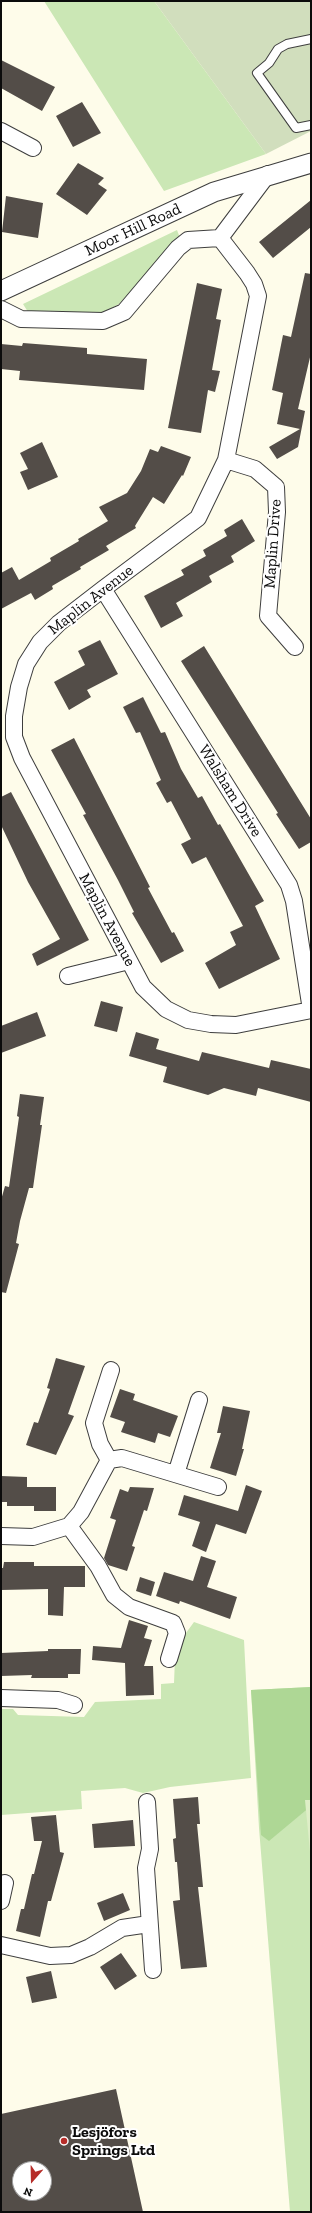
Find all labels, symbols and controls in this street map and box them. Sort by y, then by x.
street label: Moor Hill Road [82,199,184,261]
street label: Maplin Drive [260,499,286,589]
street label: Maplin Avenue [45,561,137,639]
street label: Walsham Drive [194,741,266,841]
street label: Maplin Avenue [74,870,140,970]
place label: Lesjöfors Springs Ltd [72,2122,155,2160]
marker: Lesjöfors Springs Ltd [59,2136,69,2146]
north arrow [12,2161,52,2201]
text: N [22,2184,34,2199]

